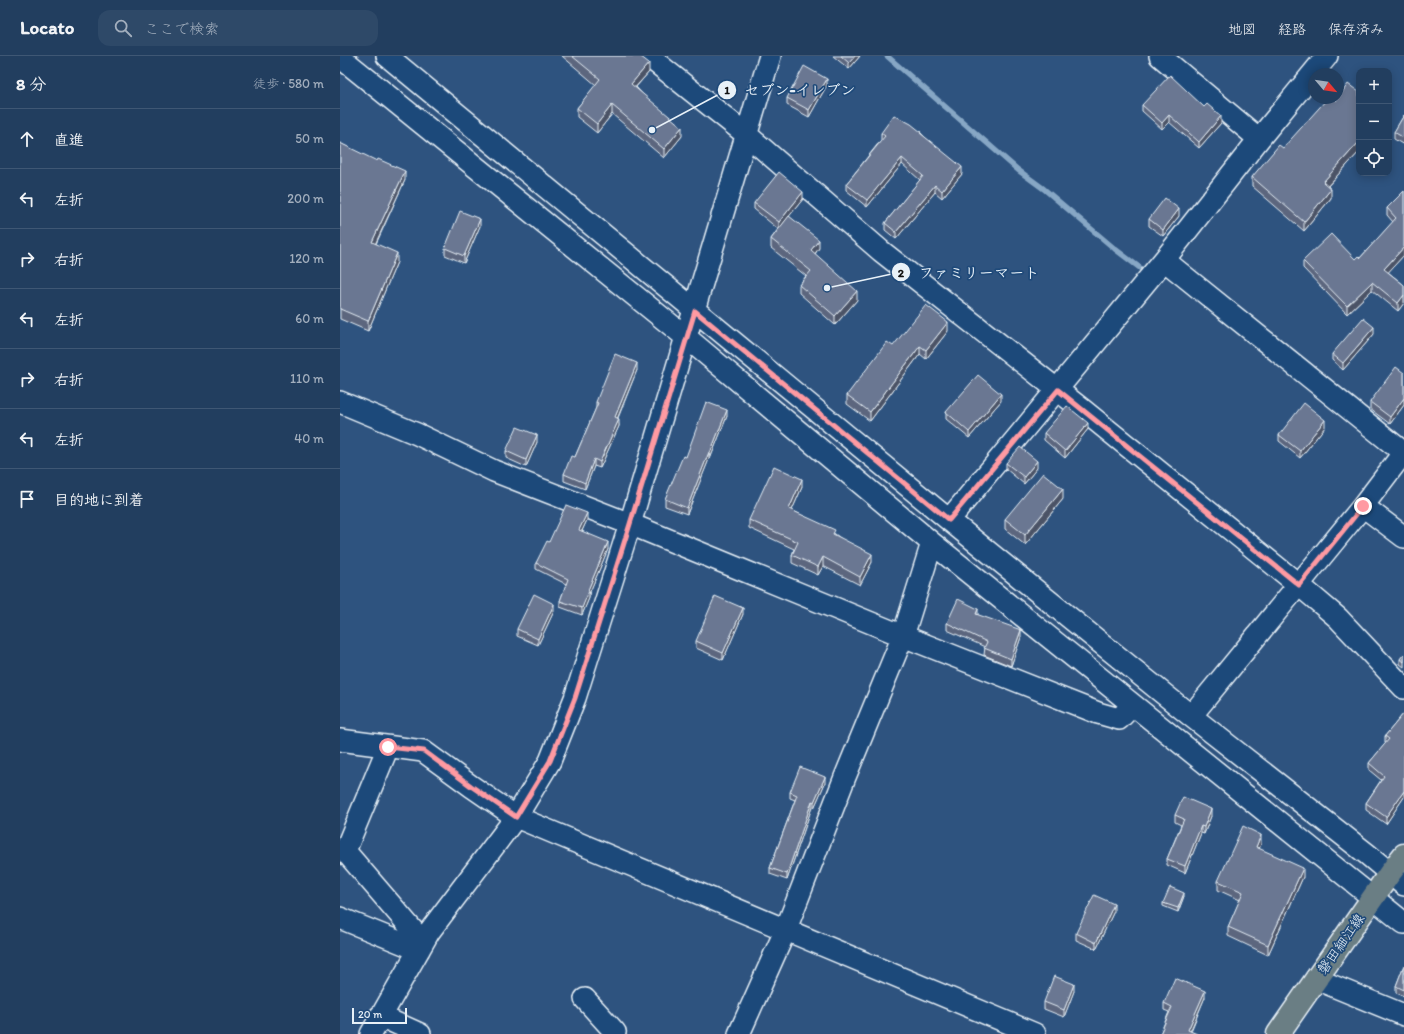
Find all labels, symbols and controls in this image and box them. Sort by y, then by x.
search box [98,10,378,46]
text: Locato [20,16,74,39]
icon: search [112,17,134,39]
text: ここで検索 [144,20,219,38]
text: 地図 [1228,21,1256,38]
text: 経路 [1278,21,1306,38]
text: 保存済み [1328,21,1384,38]
north arrow [1308,68,1344,104]
map controls [1356,68,1392,176]
button: + [1356,68,1392,104]
text: 8 分 [16,74,46,94]
text: 徒歩 · 580 m [253,76,324,91]
callout: セブン-イレブン [717,77,864,104]
text: セブン-イレブン [744,81,856,99]
text: 1 [724,83,730,97]
button: − [1356,104,1392,140]
icon: ahead [16,128,38,150]
text: 直進 [54,131,84,149]
text: 50 m [295,131,324,146]
button: locate [1356,140,1392,176]
icon: left [16,188,38,210]
text: 左折 [54,191,84,209]
text: 200 m [287,191,324,206]
icon: right [16,248,38,270]
text: 右折 [54,251,84,269]
text: 120 m [289,251,324,266]
callout: ファミリーマート [891,259,1047,286]
text: ファミリーマート [919,264,1039,282]
text: 2 [898,266,905,280]
icon: left [16,308,38,330]
text: 左折 [54,311,84,329]
text: 60 m [295,311,324,326]
icon: right [16,368,38,390]
text: 右折 [54,371,84,389]
text: 110 m [290,371,324,386]
icon: left [16,428,38,450]
text: 左折 [54,431,84,449]
text: 40 m [294,431,324,446]
icon: arrive [16,488,38,510]
text: 目的地に到着 [54,491,144,509]
route end [1354,497,1372,515]
route start [379,738,397,756]
street label: 磐田細江線 [1314,910,1368,978]
scale bar [352,1006,407,1025]
text: 20 m [358,1008,382,1021]

